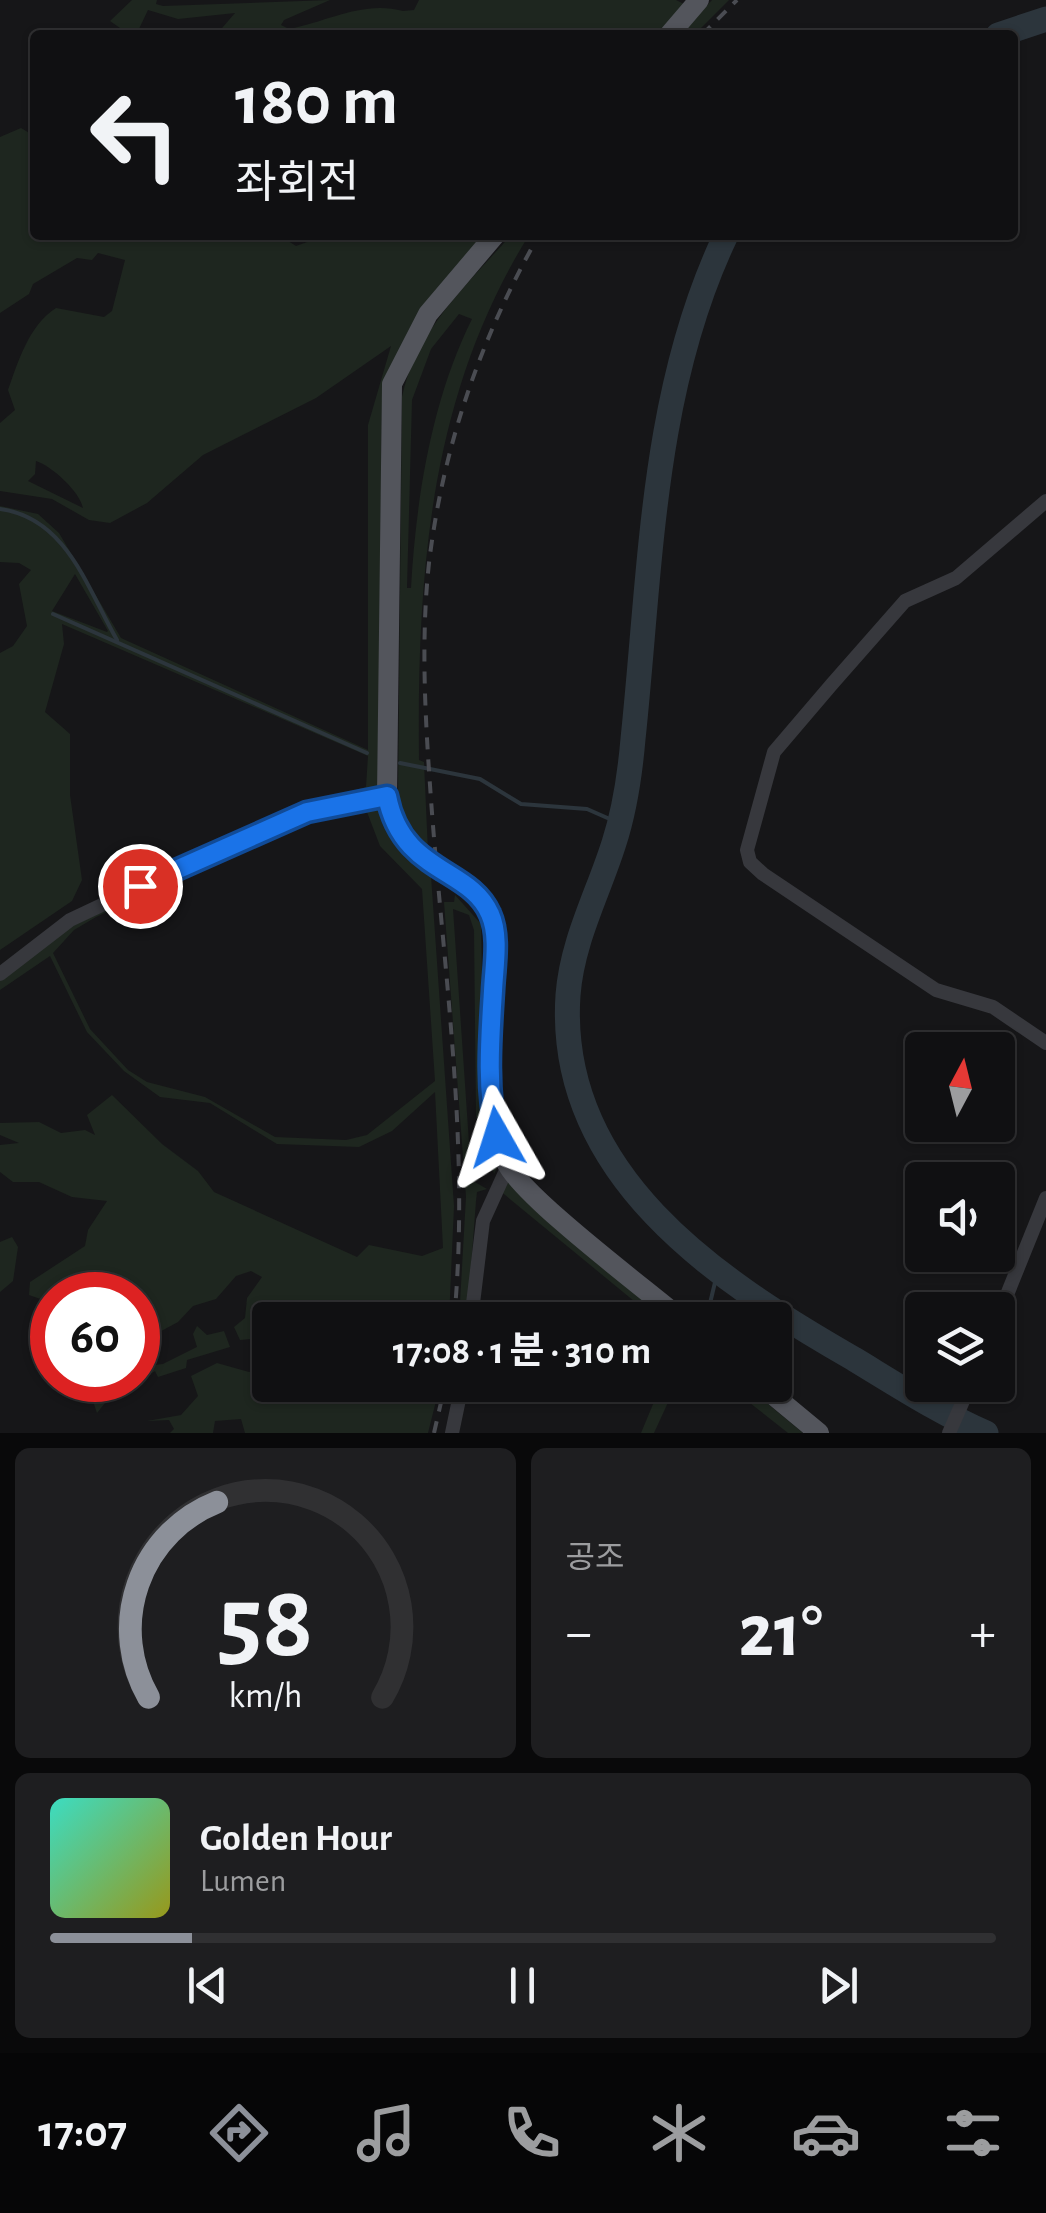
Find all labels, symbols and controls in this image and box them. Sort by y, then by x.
text: 180 m [235,67,398,137]
icon: left [70,70,200,200]
text: 좌회전 [235,161,359,206]
pin [98,844,183,929]
icon: arrive [113,859,168,914]
north arrow [905,1032,1015,1142]
map controls [905,1032,1015,1402]
position arrow [445,1085,549,1189]
button: sound [905,1162,1015,1272]
speed limit sign: 60 [30,1272,160,1402]
button: layers [905,1292,1015,1402]
text: 17:08 · 1 분 · 310 m [393,1333,651,1371]
text: 공조 [566,1542,624,1574]
text: 58 [217,1572,313,1676]
text: 21° [739,1595,823,1670]
text: − [566,1606,592,1661]
text: + [970,1606,996,1661]
text: km/h [228,1678,302,1714]
text: Golden Hour [200,1820,392,1858]
text: Lumen [200,1865,286,1897]
icon: previous [180,1958,235,2013]
icon: pause [495,1958,550,2013]
icon: next [811,1958,866,2013]
icon: directions [204,2098,274,2168]
icon: music [351,2098,421,2168]
icon: phone [497,2098,567,2168]
icon: climate [644,2098,714,2168]
icon: car [791,2098,861,2168]
icon: filters [938,2098,1008,2168]
text: 17:07 [38,2110,127,2155]

